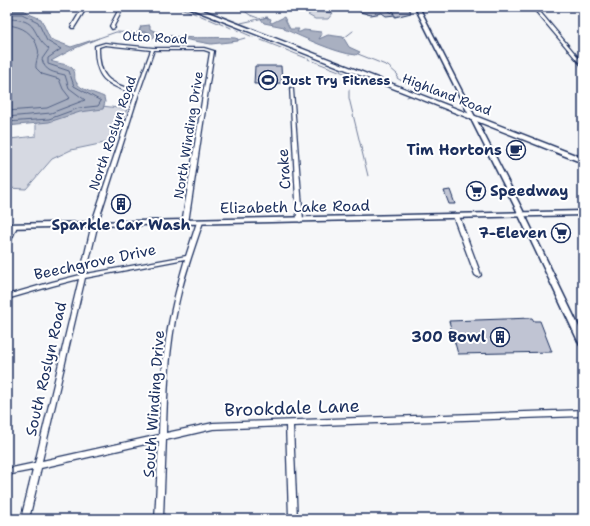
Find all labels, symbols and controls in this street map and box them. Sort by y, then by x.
street label: Otto Road [122,27,188,48]
sports icon: Just Try Fitness [257,69,279,91]
street label: North Winding Drive [170,70,207,200]
street label: Highland Road [400,70,494,119]
place label: Just Try Fitness [282,72,390,89]
street label: North Roslyn Road [85,74,140,193]
cafe icon: Tim Hortons [505,139,527,161]
place label: Tim Hortons [406,140,502,160]
street label: Crake [273,148,295,190]
supermarket icon: Speedway [465,180,487,202]
place label: Speedway [490,181,568,201]
building icon: Sparkle Car Wash [110,193,132,215]
street label: Elizabeth Lake Road [220,196,371,218]
place label: Sparkle Car Wash [51,215,191,235]
supermarket icon: 7-Eleven [550,222,572,244]
place label: 7-Eleven [479,223,547,243]
street label: Beechgrove Drive [32,239,158,285]
street label: South Roslyn Road [21,299,71,438]
building icon: 300 Bowl [489,326,511,348]
place label: 300 Bowl [411,327,486,347]
street label: South Winding Drive [139,330,169,478]
street label: Brookdale Lane [224,394,360,422]

